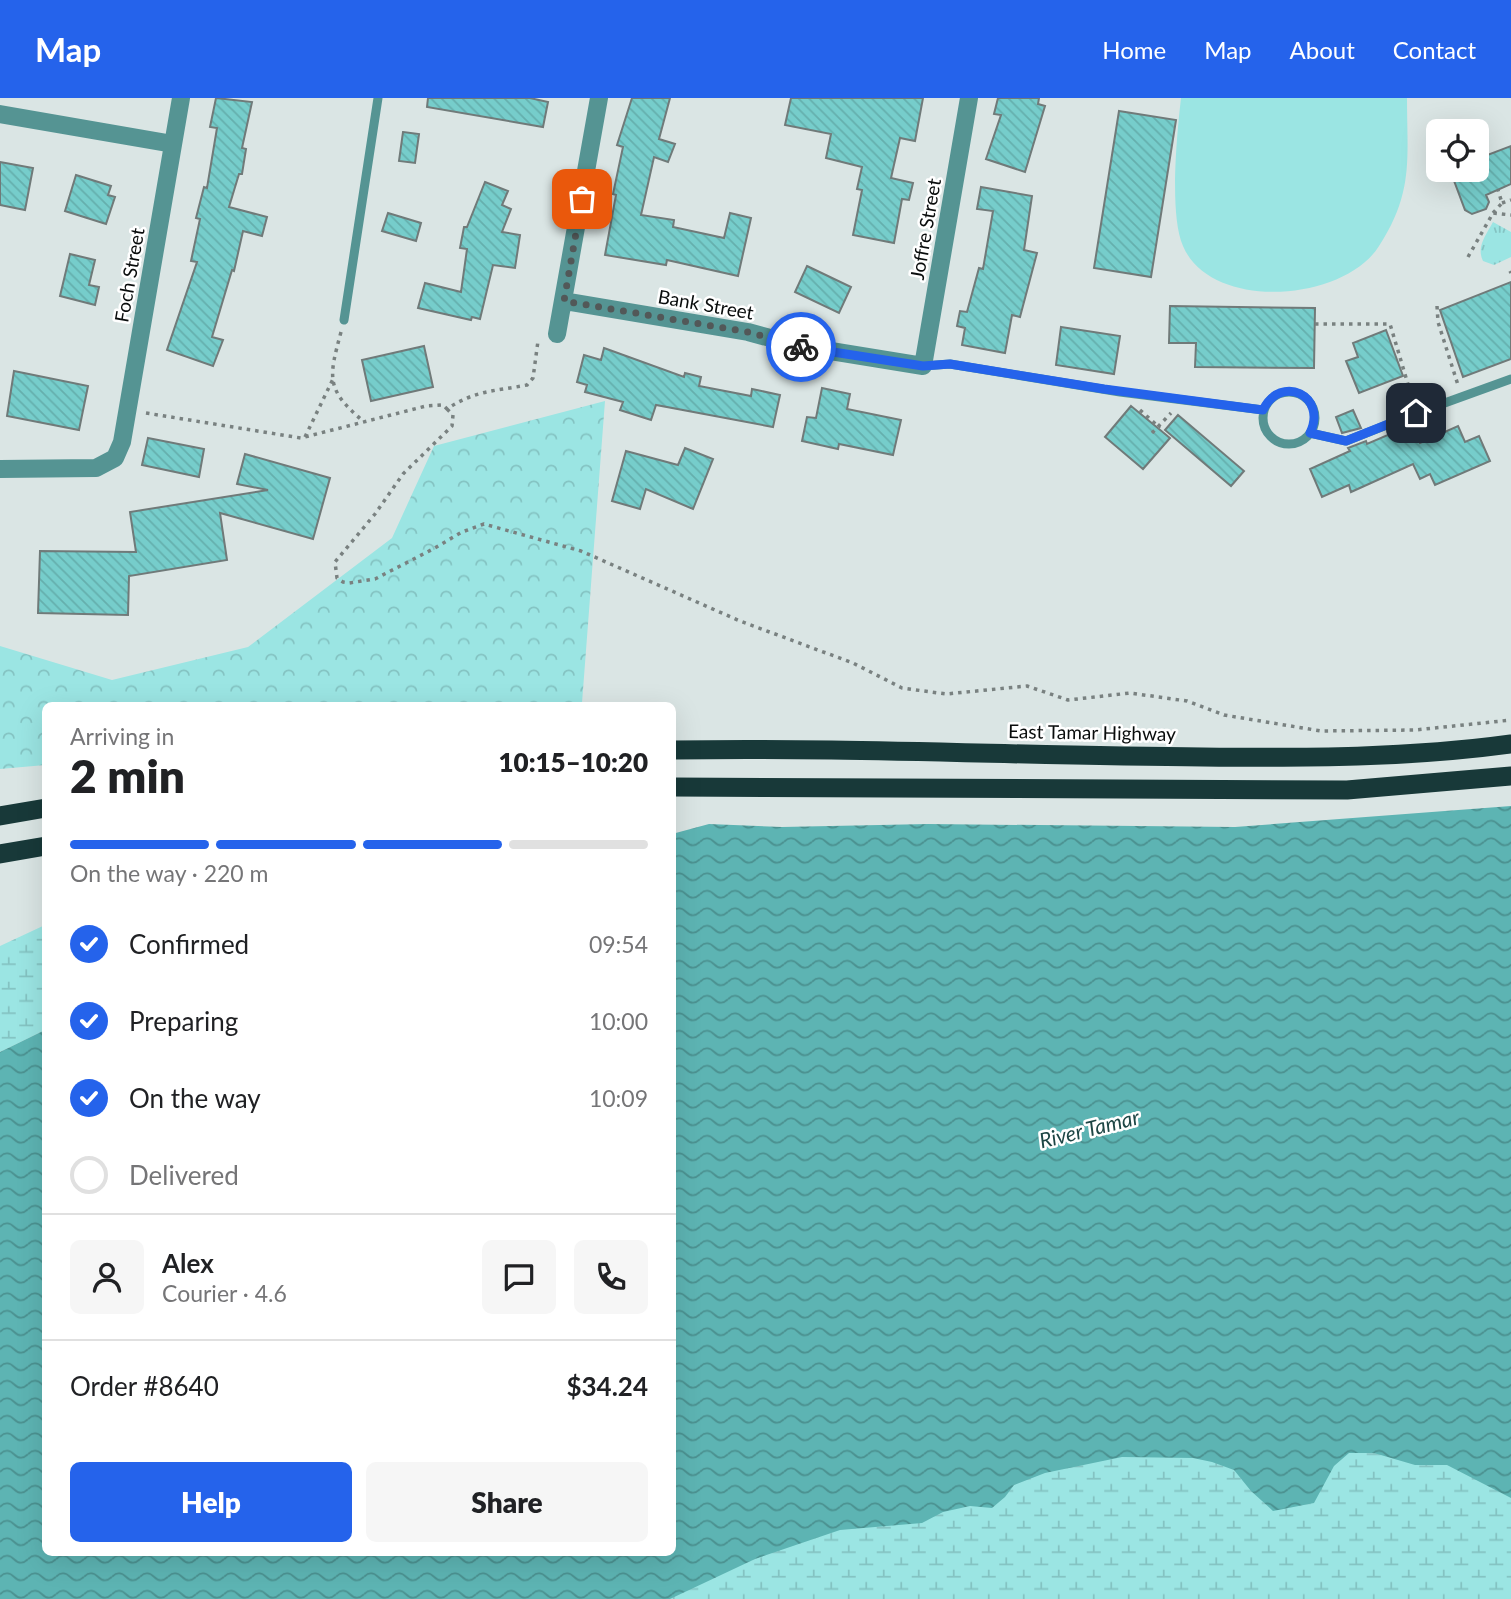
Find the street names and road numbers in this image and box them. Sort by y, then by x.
street label: Joffre Street [905,176,945,281]
street label: Foch Street [109,226,149,324]
street label: Bank Street [656,284,756,324]
street label: East Tamar Highway [1008,719,1176,745]

